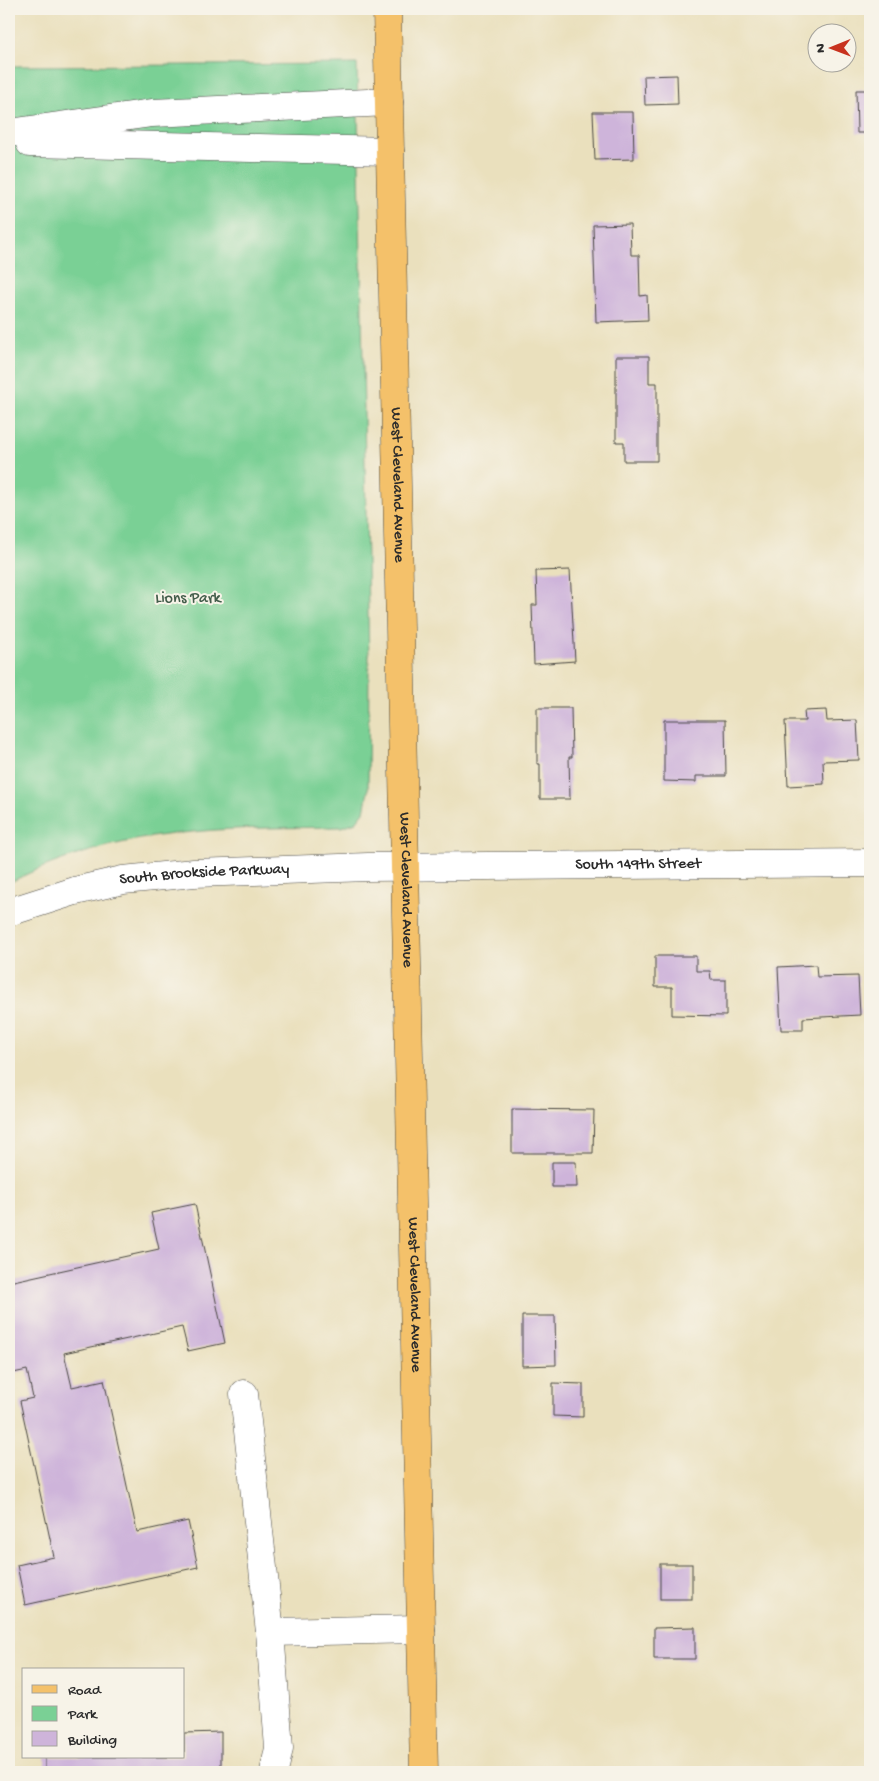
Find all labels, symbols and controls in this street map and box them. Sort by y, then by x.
north arrow [806,22,856,72]
text: N [813,43,830,53]
street label: West Cleveland Avenue [386,407,408,563]
park label: Lions Park [155,590,223,609]
street label: West Cleveland Avenue [394,812,417,968]
street label: South 149th Street [575,855,703,875]
street label: South Brookside Parkway [118,860,290,890]
street label: West Cleveland Avenue [403,1217,425,1373]
legend [22,1668,185,1758]
text: Road [68,1682,102,1700]
text: Park [67,1706,98,1724]
text: Building [67,1732,117,1750]

